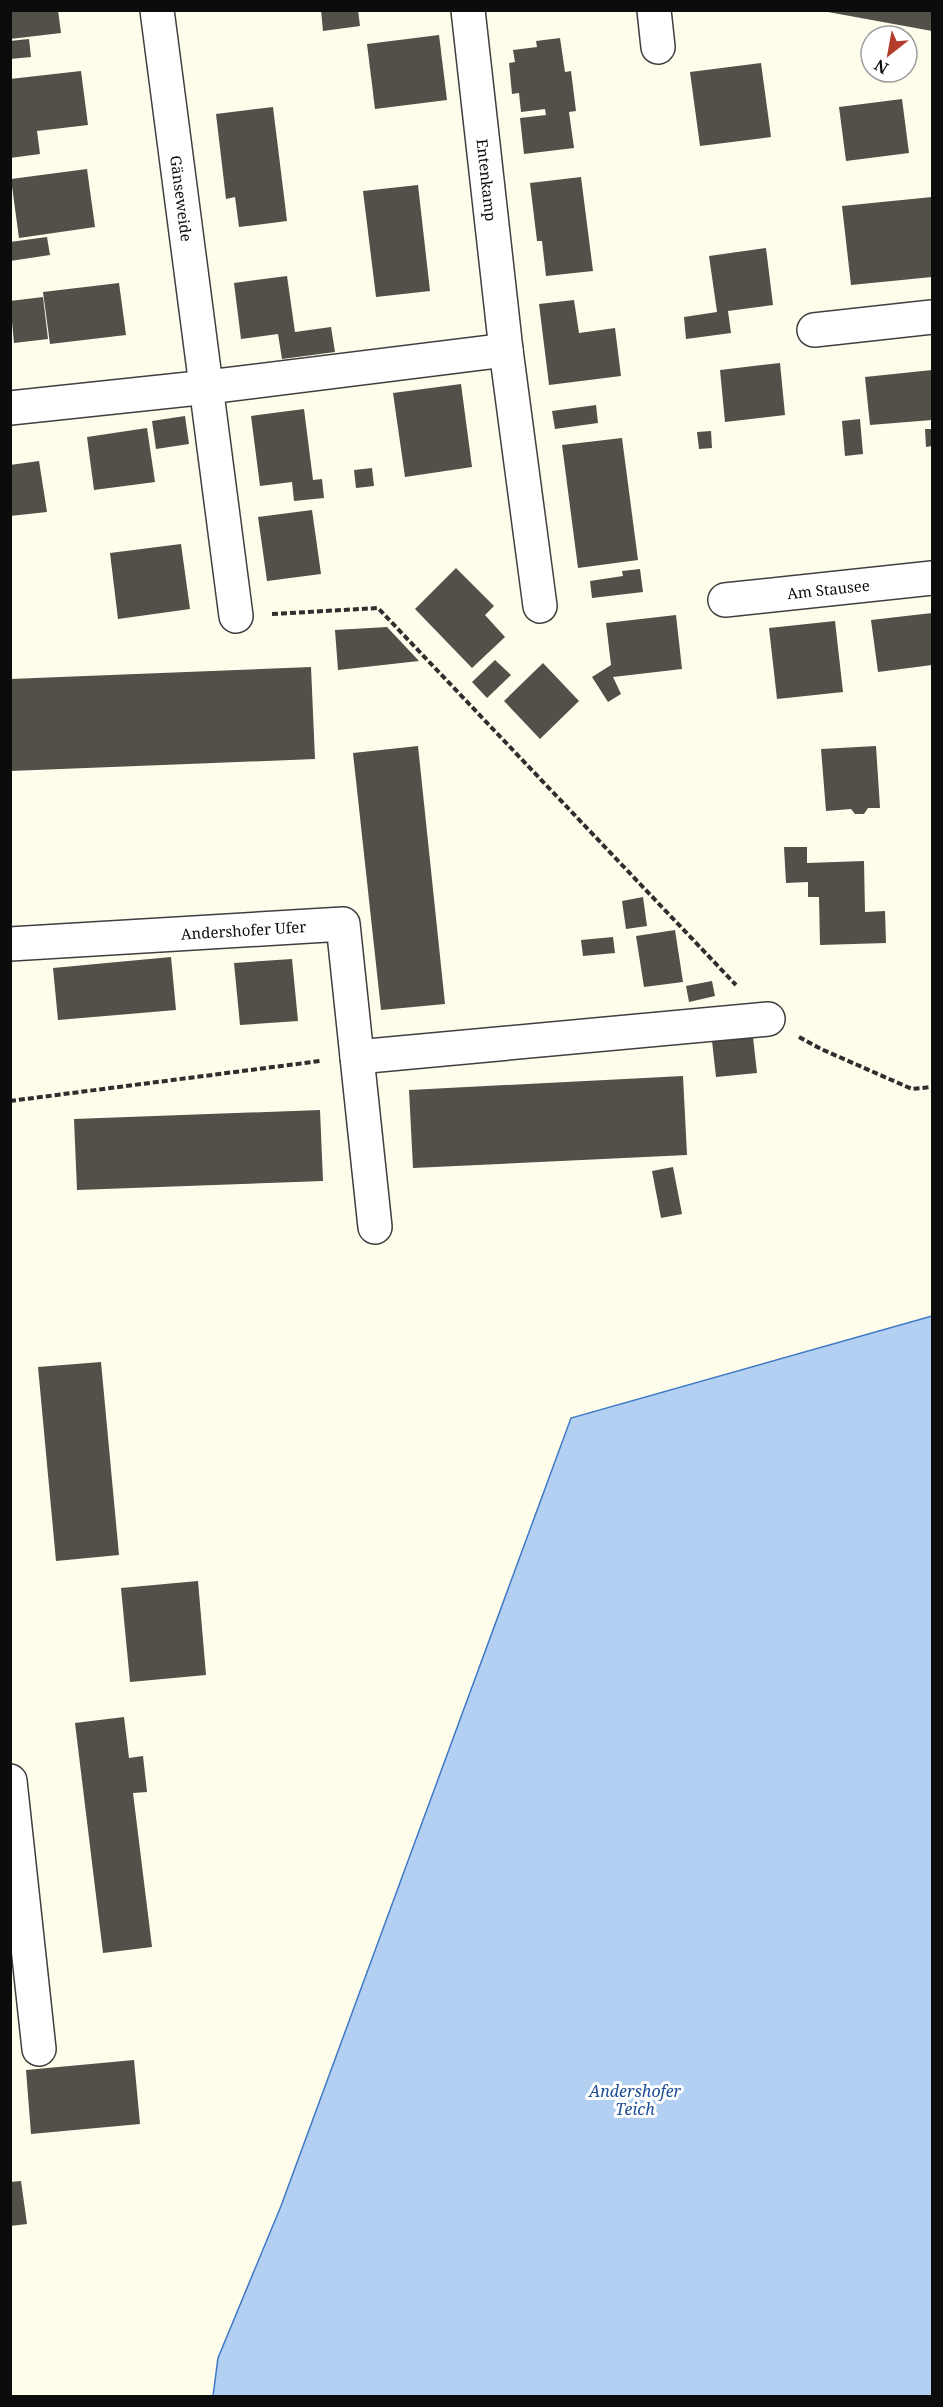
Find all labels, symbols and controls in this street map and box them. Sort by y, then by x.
north arrow [859,24,919,84]
text: N [870,54,892,80]
street label: Entenkamp [472,138,502,222]
street label: Gänseweide [166,154,197,243]
street label: Am Stausee [786,575,871,603]
street label: Andershofer Ufer [180,916,307,944]
water label: Andershofer Teich [588,2080,682,2120]

